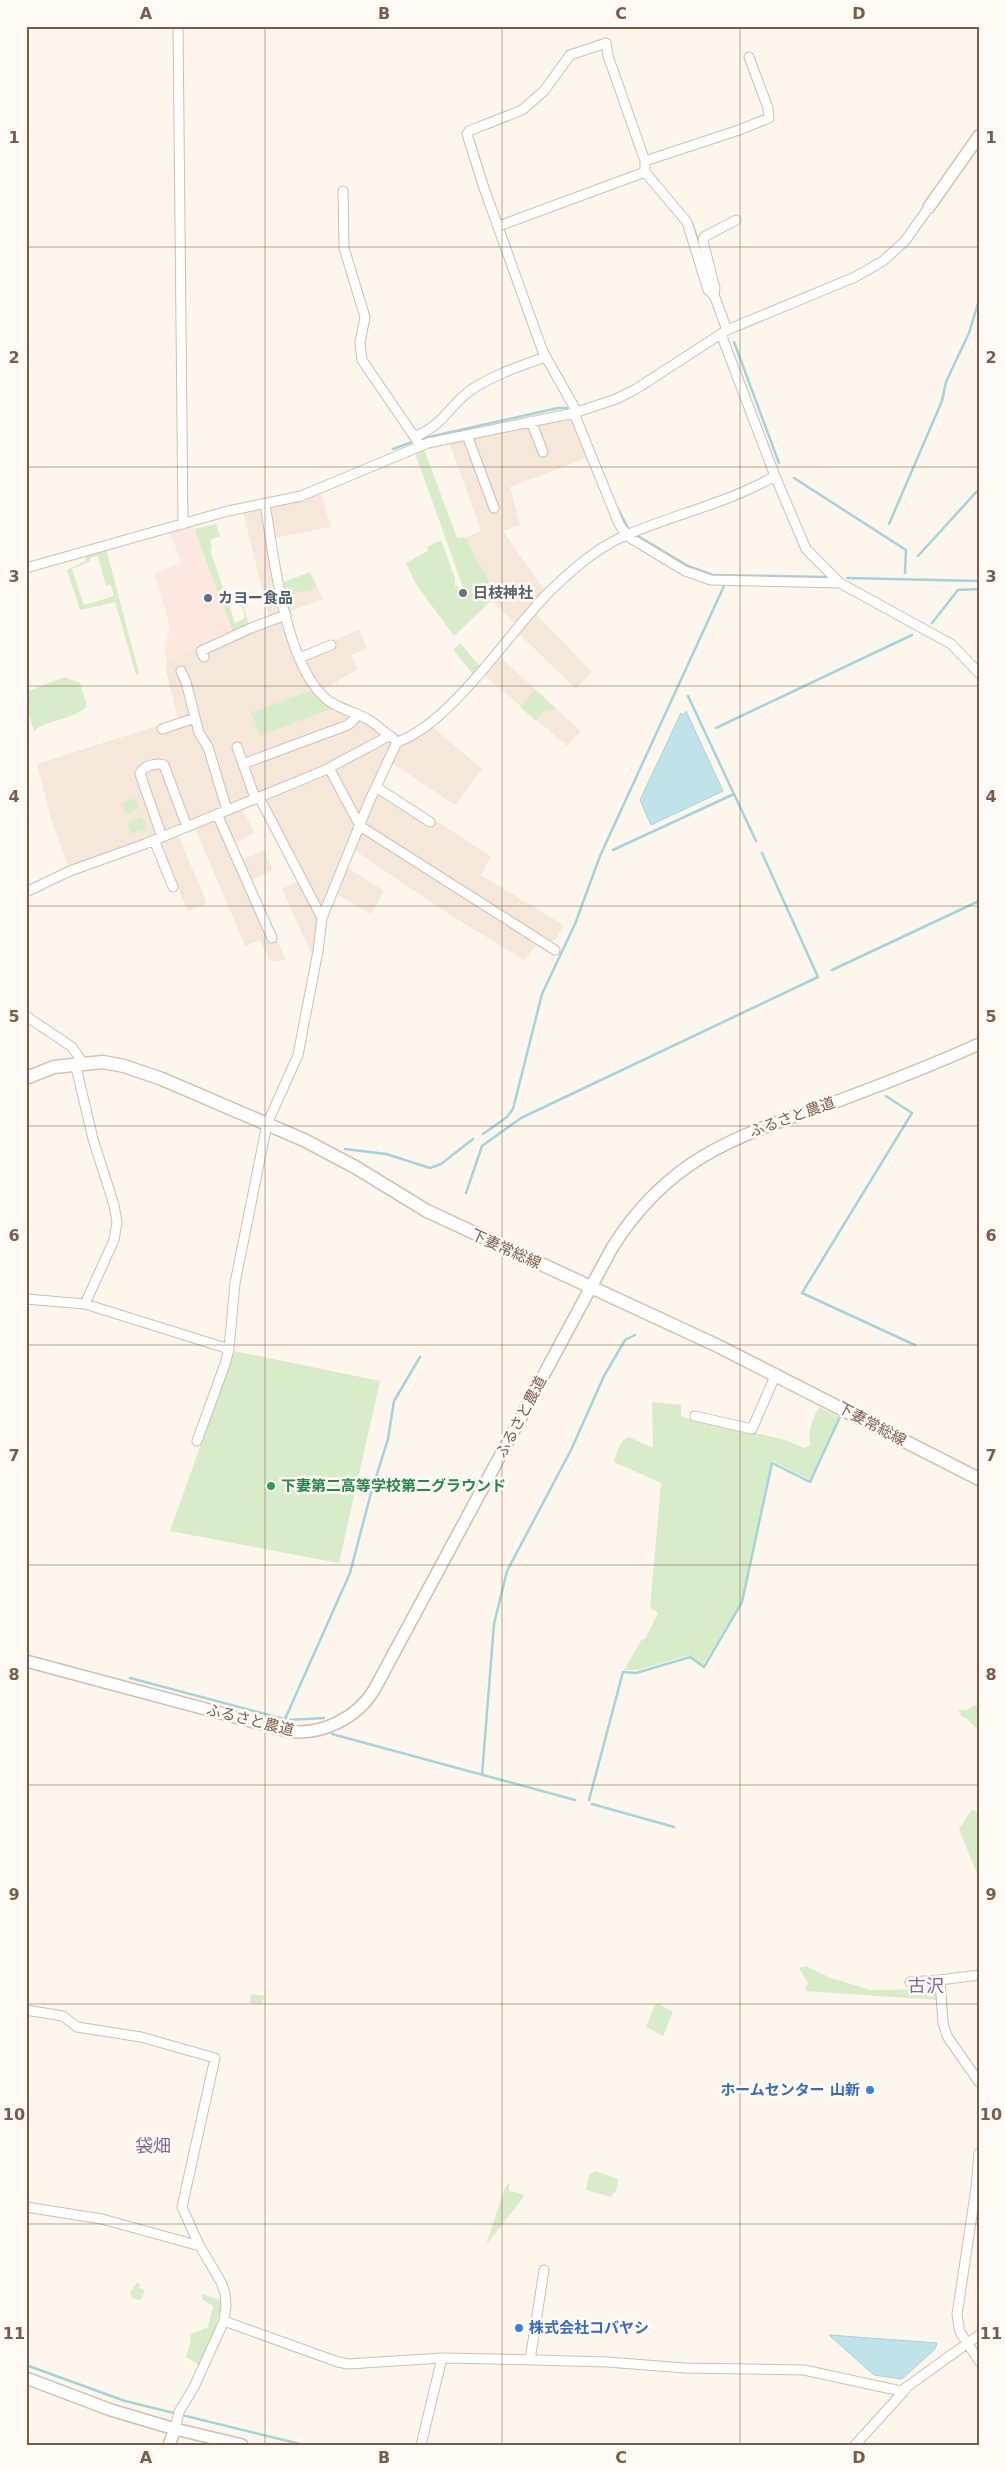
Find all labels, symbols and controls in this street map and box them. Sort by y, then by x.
text: A [140,4,153,23]
text: B [378,4,390,23]
text: C [615,4,627,23]
text: D [852,4,866,23]
text: 1 [8,128,20,147]
text: 1 [985,128,997,147]
text: 2 [8,348,20,367]
text: 2 [985,348,997,367]
text: 3 [8,567,20,586]
text: 3 [985,567,997,586]
place label: 日枝神社 [473,584,533,602]
marker: 日枝神社 [457,587,469,599]
place label: カヨー食品 [218,589,293,607]
marker: カヨー食品 [202,592,214,604]
text: 4 [8,787,20,806]
text: 4 [985,787,997,806]
text: 5 [8,1007,20,1026]
text: 5 [985,1007,997,1026]
street label: ふるさと農道 [747,1093,837,1141]
text: 6 [8,1226,20,1245]
street label: 下妻常総線 [468,1226,544,1272]
text: 6 [985,1226,997,1245]
street label: ふるさと農道 [492,1373,550,1461]
street label: 下妻常総線 [835,1398,909,1450]
text: 7 [8,1446,20,1465]
text: 7 [985,1446,997,1465]
place label: 下妻第二高等学校第二グラウンド [281,1477,506,1495]
marker: 下妻第二高等学校第二グラウンド [265,1480,277,1492]
text: 8 [8,1665,20,1684]
text: 8 [985,1665,997,1684]
street label: ふるさと農道 [204,1700,296,1740]
text: 9 [8,1885,20,1904]
text: 9 [985,1885,997,1904]
district label: 古沢 [908,1975,944,1996]
place label: ホームセンター 山新 [720,2081,860,2099]
marker: ホームセンター 山新 [864,2084,876,2096]
text: 10 [3,2105,25,2124]
text: 10 [980,2105,1002,2124]
district label: 袋畑 [135,2135,171,2156]
place label: 株式会社コバヤシ [529,2319,649,2337]
marker: 株式会社コバヤシ [513,2322,525,2334]
text: 11 [3,2324,25,2343]
text: 11 [980,2324,1002,2343]
text: A [140,2448,153,2467]
text: B [378,2448,390,2467]
text: C [615,2448,627,2467]
text: D [852,2448,866,2467]

